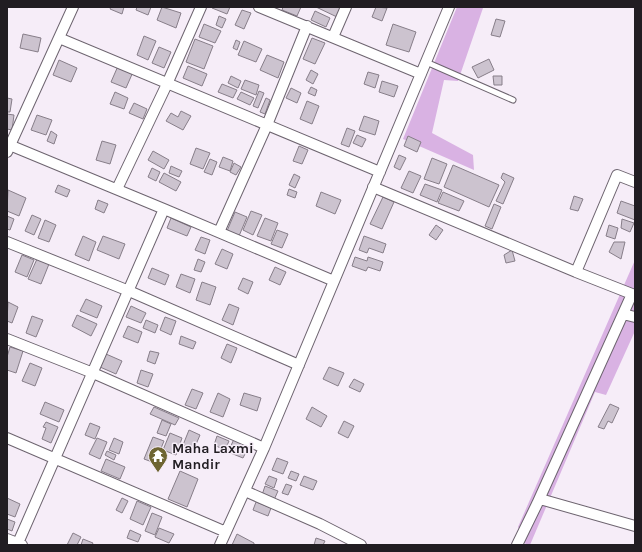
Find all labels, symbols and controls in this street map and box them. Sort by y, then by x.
place label: Maha Laxmi Mandir [172,440,254,473]
temple icon: Maha Laxmi Mandir [147,445,169,473]

